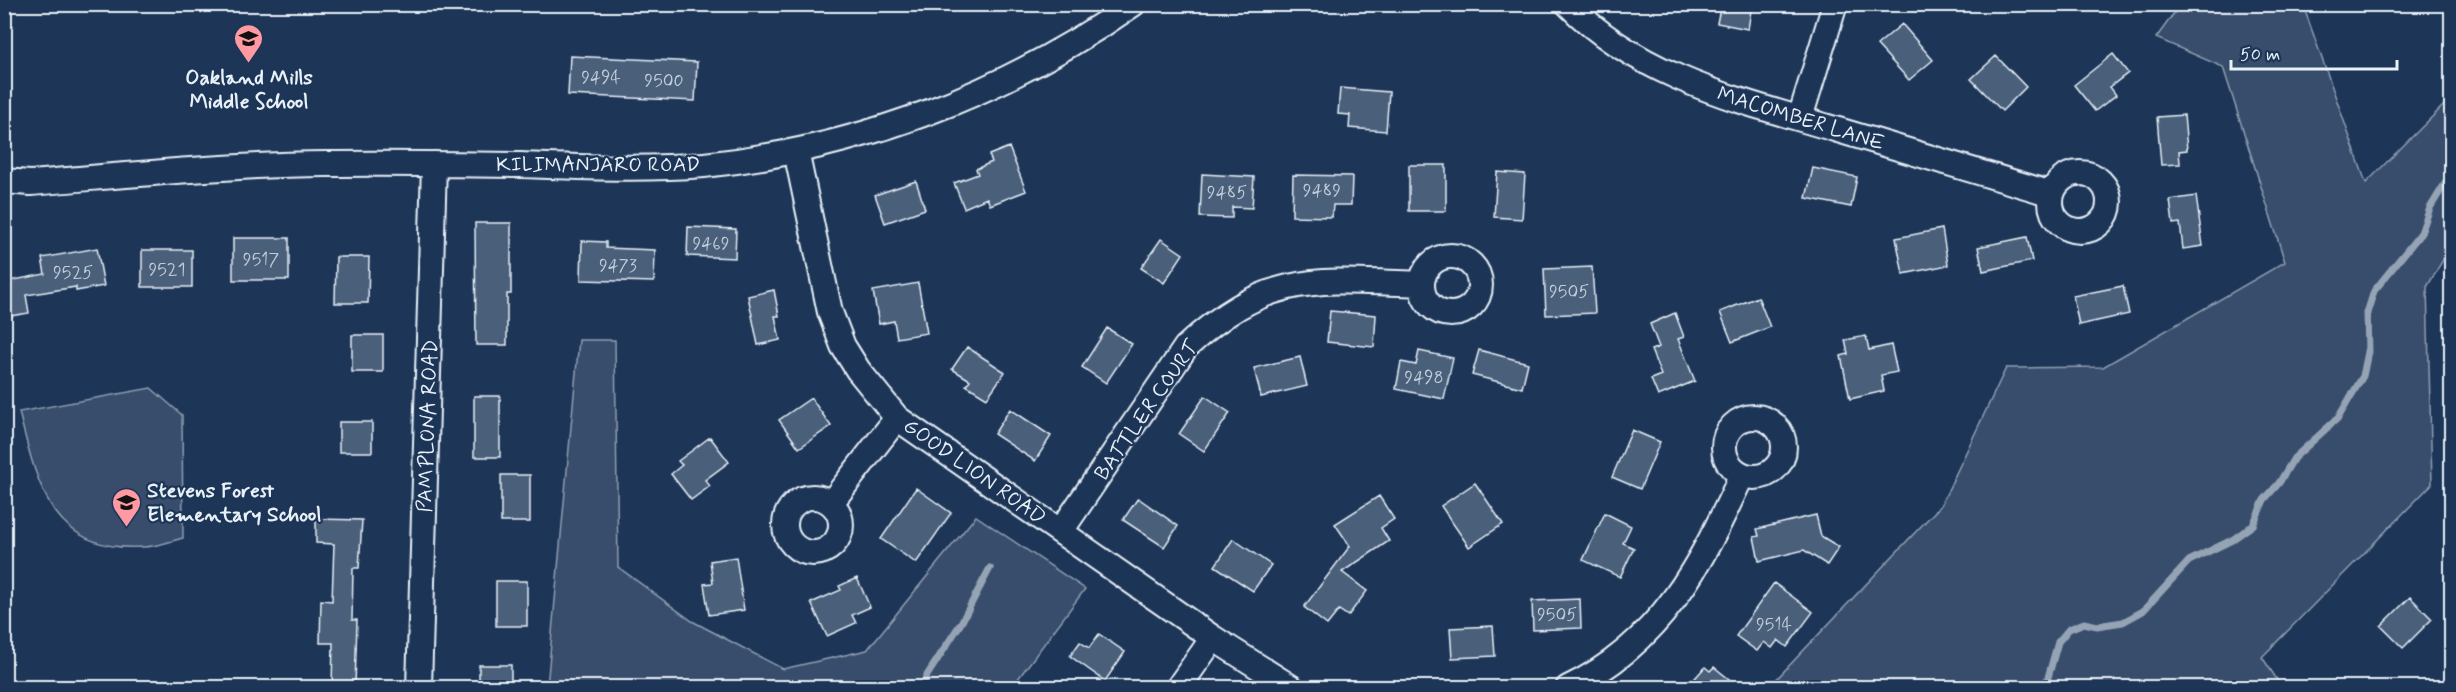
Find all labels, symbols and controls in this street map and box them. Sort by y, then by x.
school or university icon: Oakland Mills Middle School [233,22,265,64]
scale bar [2231,33,2398,71]
text: 50 m [2240,43,2280,67]
place label: Oakland Mills Middle School [185,64,313,116]
house number: 9494 [581,66,621,90]
house number: 9500 [644,69,684,93]
street label: MACOMBER LANE [1714,80,1888,158]
street label: KILIMANJARO ROAD [496,151,700,179]
house number: 9489 [1303,179,1341,203]
house number: 9485 [1207,181,1247,205]
house number: 9469 [692,232,730,256]
house number: 9517 [243,248,279,272]
house number: 9473 [599,254,637,278]
house number: 9521 [148,258,186,282]
house number: 9525 [53,261,93,285]
house number: 9505 [1549,280,1589,304]
street label: BATTLER COURT [1088,334,1206,486]
street label: PAMPLONA ROAD [411,339,445,513]
house number: 9498 [1404,366,1444,390]
street label: GOOD LION ROAD [897,412,1051,532]
place label: Stevens Forest Elementary School [147,477,322,529]
school or university icon: Stevens Forest Elementary School [110,486,142,528]
house number: 9505 [1537,603,1577,627]
house number: 9514 [1756,613,1792,637]

